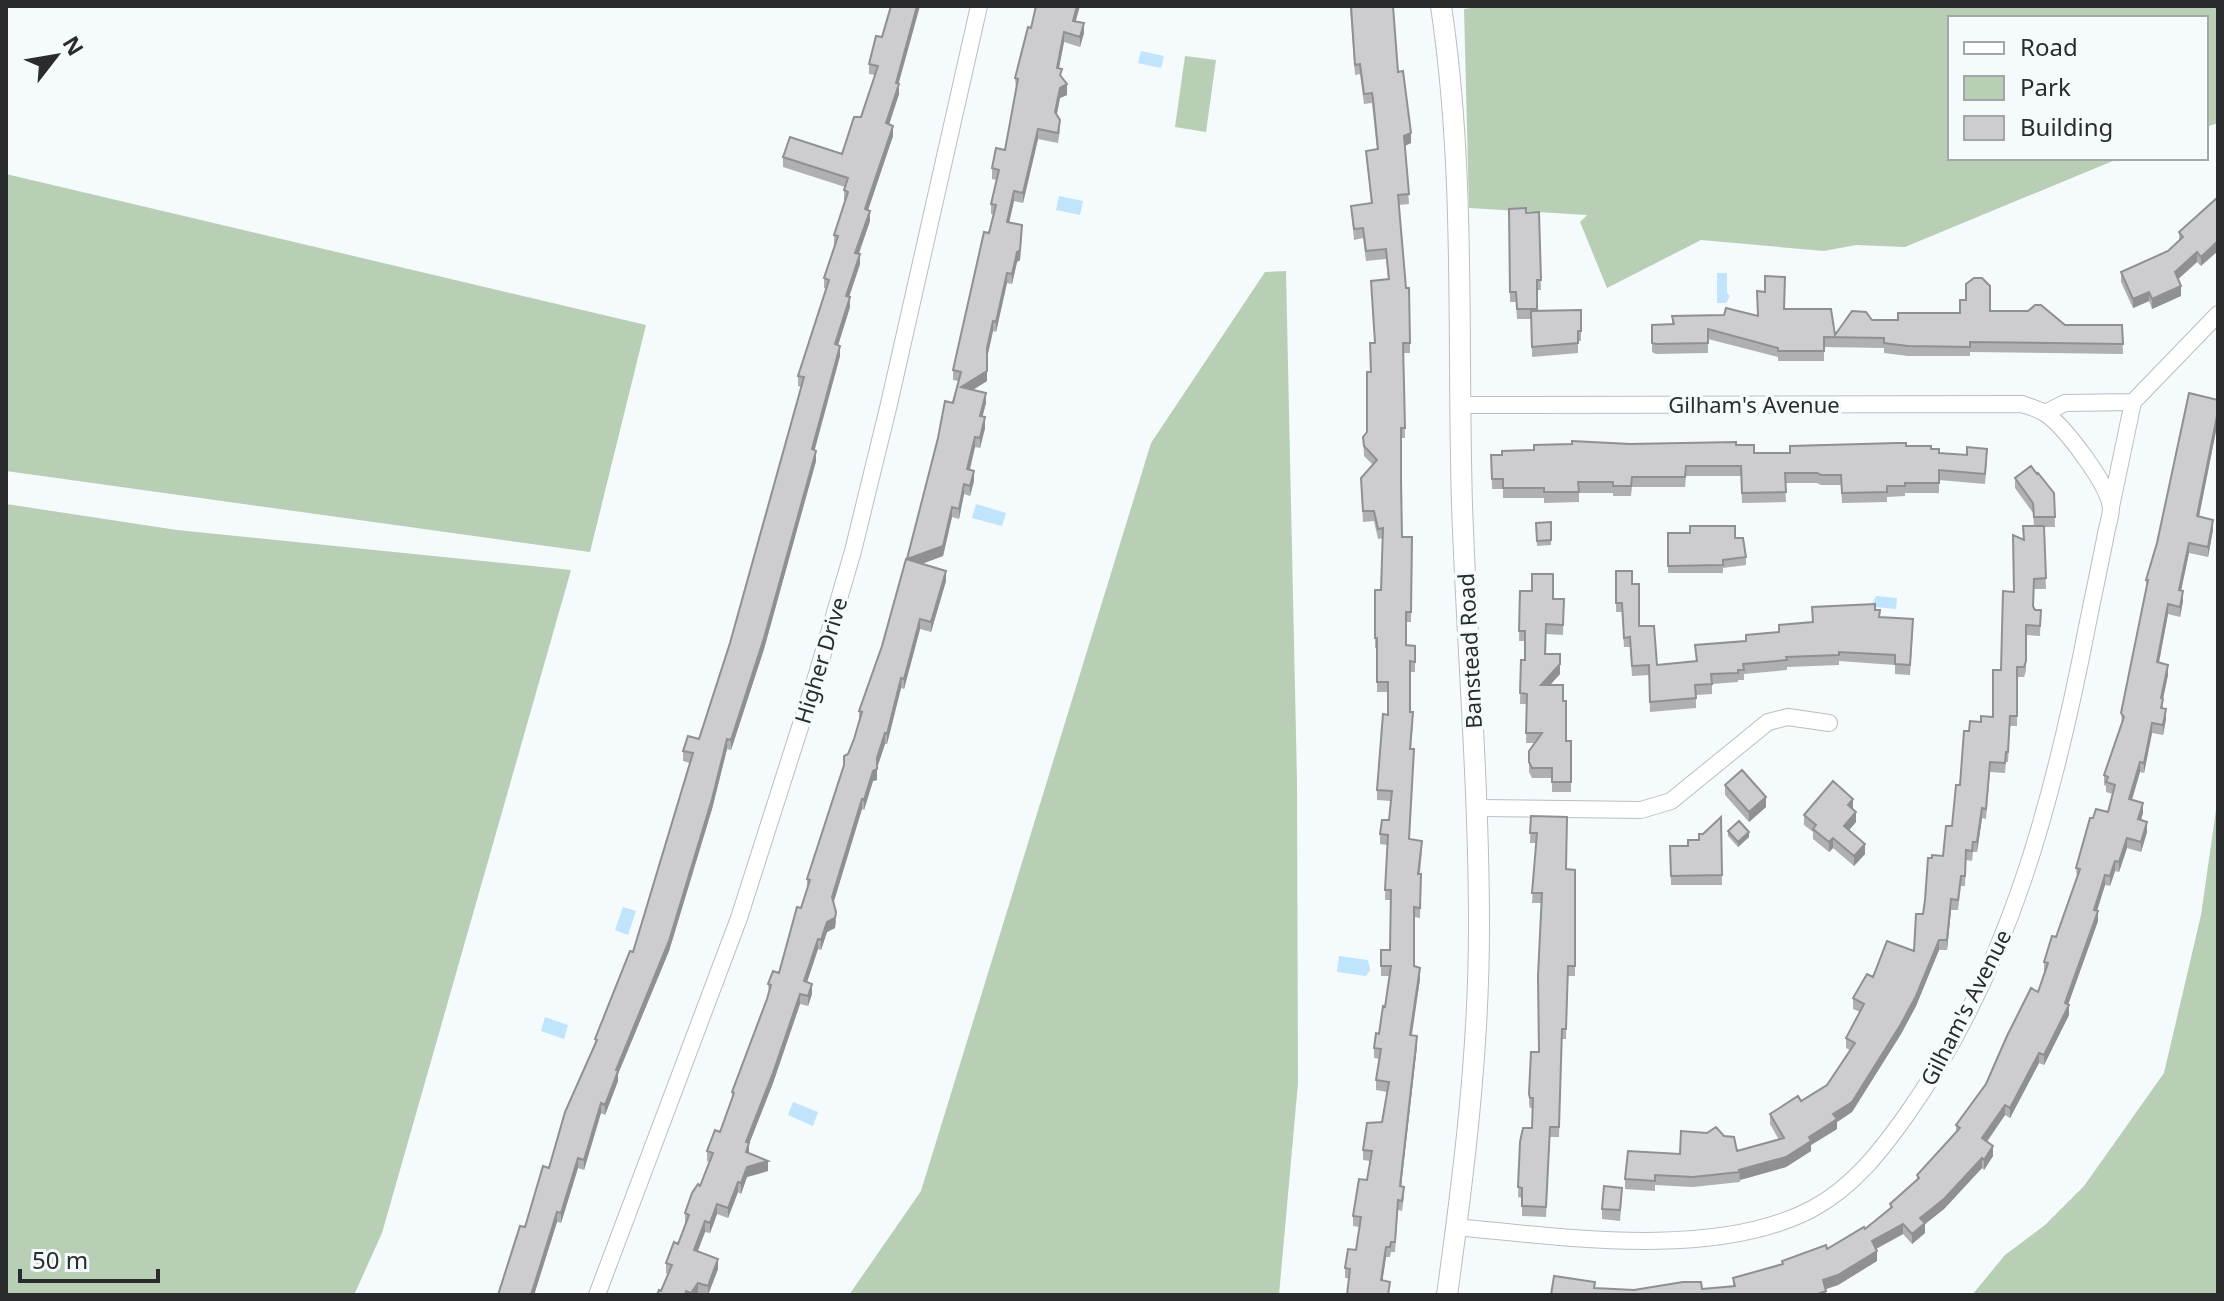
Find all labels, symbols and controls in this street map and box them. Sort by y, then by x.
north arrow [16,16,96,96]
legend [1948,16,2208,160]
text: N [57,30,91,61]
text: Road [2020,30,2078,63]
text: Park [2020,70,2071,103]
text: Building [2020,110,2113,143]
street label: Gilham's Avenue [1668,389,1840,419]
street label: Banstead Road [1450,573,1488,729]
street label: Higher Drive [787,593,853,727]
street label: Gilham's Avenue [1913,924,2017,1090]
scale bar [20,1233,158,1283]
text: 50 m [32,1243,88,1276]

